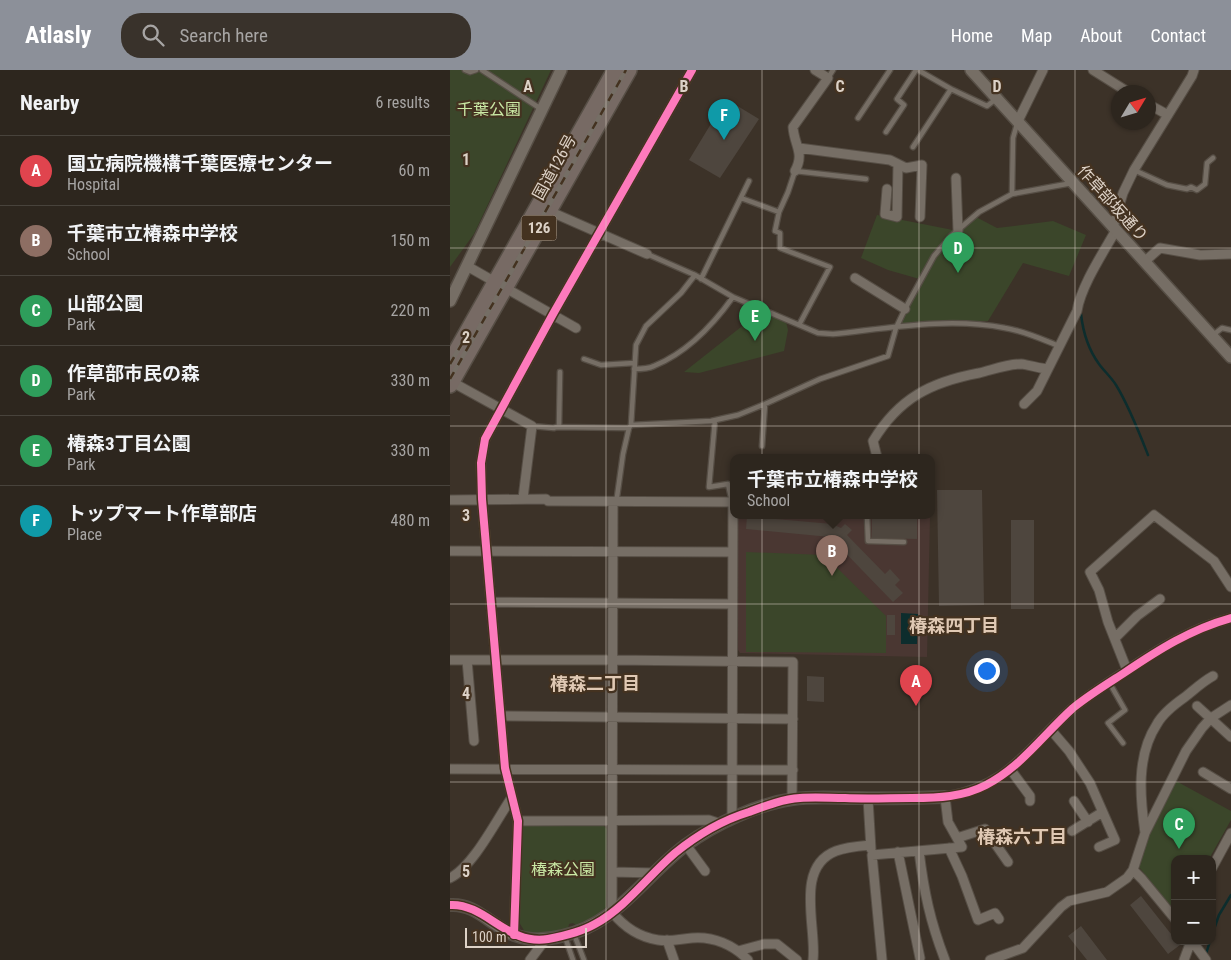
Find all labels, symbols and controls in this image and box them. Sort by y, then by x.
search box [121,13,471,58]
text: Atlasly [25,21,91,49]
icon: search [139,21,167,49]
text: Search here [179,24,268,47]
text: Home [951,25,993,46]
text: Map [1021,25,1052,46]
text: About [1080,25,1122,46]
text: Contact [1150,25,1206,46]
text: A [523,77,533,96]
text: B [680,77,689,96]
text: C [835,77,845,96]
text: D [992,77,1002,96]
north arrow [1111,85,1156,130]
text: Nearby [20,91,79,115]
text: 6 results [375,93,430,112]
pin: F [708,99,740,140]
park label: 千葉公園 [457,100,521,119]
street label: 国道126号 [529,131,580,203]
text: 1 [462,150,470,169]
text: 国立病院機構千葉医療センター [67,152,333,175]
text: A [31,161,41,180]
text: 60 m [398,161,430,180]
street label: 作草部坂通り [1073,161,1152,245]
text: Hospital [67,175,120,194]
road number: 126 [522,216,556,240]
text: 千葉市立椿森中学校 [67,222,238,245]
text: B [32,231,40,250]
text: 150 m [391,231,430,250]
pin: D [942,232,974,273]
text: School [67,245,110,264]
text: 山部公園 [67,292,143,315]
pin: E [739,300,771,341]
text: C [31,301,41,320]
text: 220 m [391,301,430,320]
text: Park [67,315,96,334]
text: 2 [462,328,470,347]
text: 作草部市民の森 [67,362,200,385]
text: D [31,371,41,390]
text: 330 m [391,371,430,390]
text: Park [67,385,96,404]
text: 椿森3丁目公園 [67,432,191,455]
text: E [32,441,40,460]
text: 330 m [391,441,430,460]
popup [730,454,935,519]
text: Park [67,455,96,474]
text: 千葉市立椿森中学校 [747,468,918,491]
text: School [747,491,790,510]
text: トップマート作草部店 [67,502,257,525]
text: 3 [462,506,470,525]
text: F [32,511,40,530]
text: 480 m [391,511,430,530]
text: Place [67,525,102,544]
pin: B [816,535,848,576]
district label: 椿森四丁目 [909,615,999,636]
your location [974,658,1000,684]
pin: A [900,665,932,706]
district label: 椿森二丁目 [550,673,640,694]
text: 4 [462,684,470,703]
pin: C [1163,808,1195,849]
district label: 椿森六丁目 [977,826,1067,847]
map controls [1171,855,1216,945]
button: + [1171,855,1216,900]
park label: 椿森公園 [531,860,595,879]
text: 5 [462,862,470,881]
button: − [1171,900,1216,945]
scale bar [465,925,588,948]
text: 100 m [472,929,507,945]

